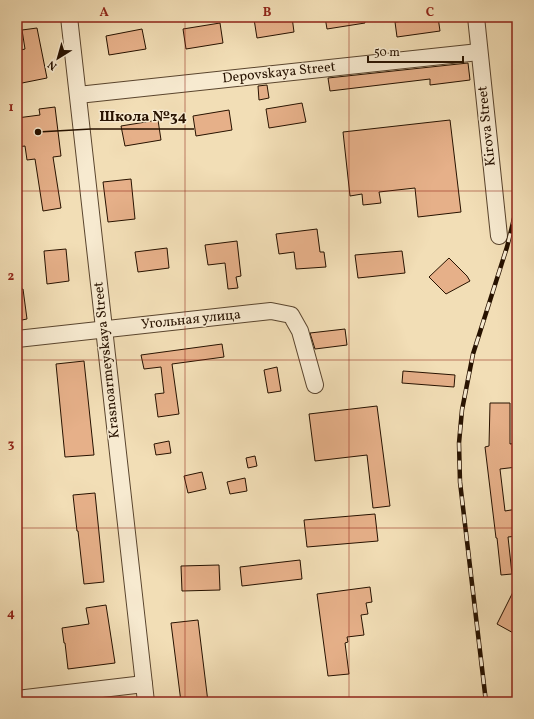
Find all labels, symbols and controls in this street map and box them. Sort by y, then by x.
text: A [99,4,109,22]
text: B [263,4,272,22]
text: C [426,4,434,22]
north arrow [38,38,78,78]
scale bar [368,38,463,64]
text: 50 m [374,45,400,61]
text: N [45,56,61,73]
street label: Depovskaya Street [221,58,337,88]
street label: Kirova Street [473,85,501,167]
text: 1 [8,99,14,117]
callout: Школа №34 [91,102,194,129]
text: Школа №34 [99,107,187,128]
text: 2 [8,268,15,286]
street label: Krasnoarmeyskaya Street [89,281,125,439]
street label: Угольная улица [140,305,242,335]
text: 3 [8,436,15,454]
text: 4 [7,605,15,623]

